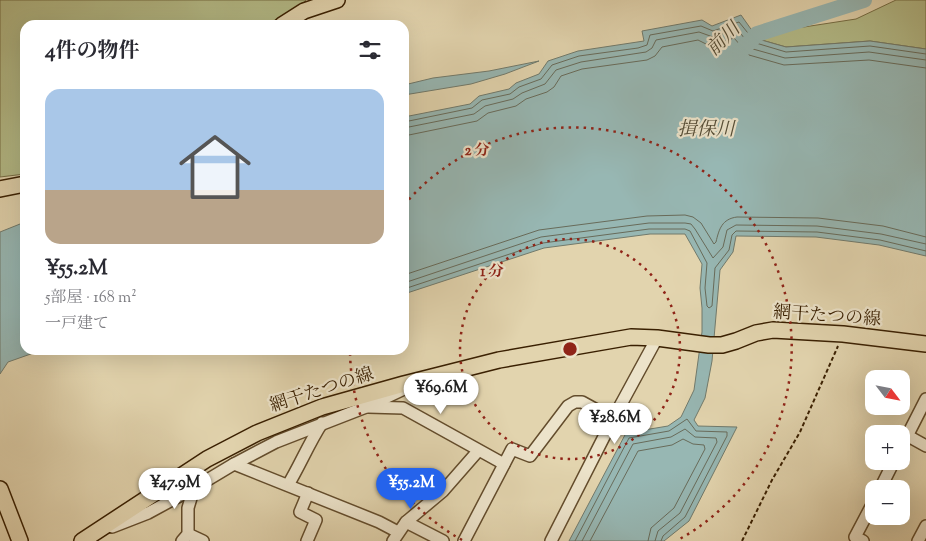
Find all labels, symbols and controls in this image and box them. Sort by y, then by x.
water label: 前川 [701,16,748,63]
icon: filters [356,36,384,64]
text: 4件の物件 [45,37,140,67]
water label: 揖保川 [677,117,736,144]
icon: home [170,122,260,212]
text: 2 分 [464,141,490,162]
text: ¥55.2M [45,254,108,284]
text: 1 分 [480,262,504,283]
text: 5部屋 · 168 m² [45,287,137,310]
street label: 網干たつの線 [772,300,882,334]
text: 一戸建て [45,313,109,336]
centre of rings [561,340,579,358]
street label: 網干たつの線 [267,362,377,420]
north arrow [865,370,910,415]
map controls [865,370,910,525]
pin: ¥69.6M [400,372,482,415]
text: ¥69.6M [415,377,467,400]
pin: ¥28.6M [574,402,656,445]
text: ¥28.6M [589,407,641,430]
button: + [865,425,910,470]
pin: ¥47.9M [134,468,216,510]
pin: ¥55.2M [370,468,452,510]
text: ¥47.9M [150,472,200,495]
text: ¥55.2M [387,472,435,495]
button: − [865,480,910,525]

